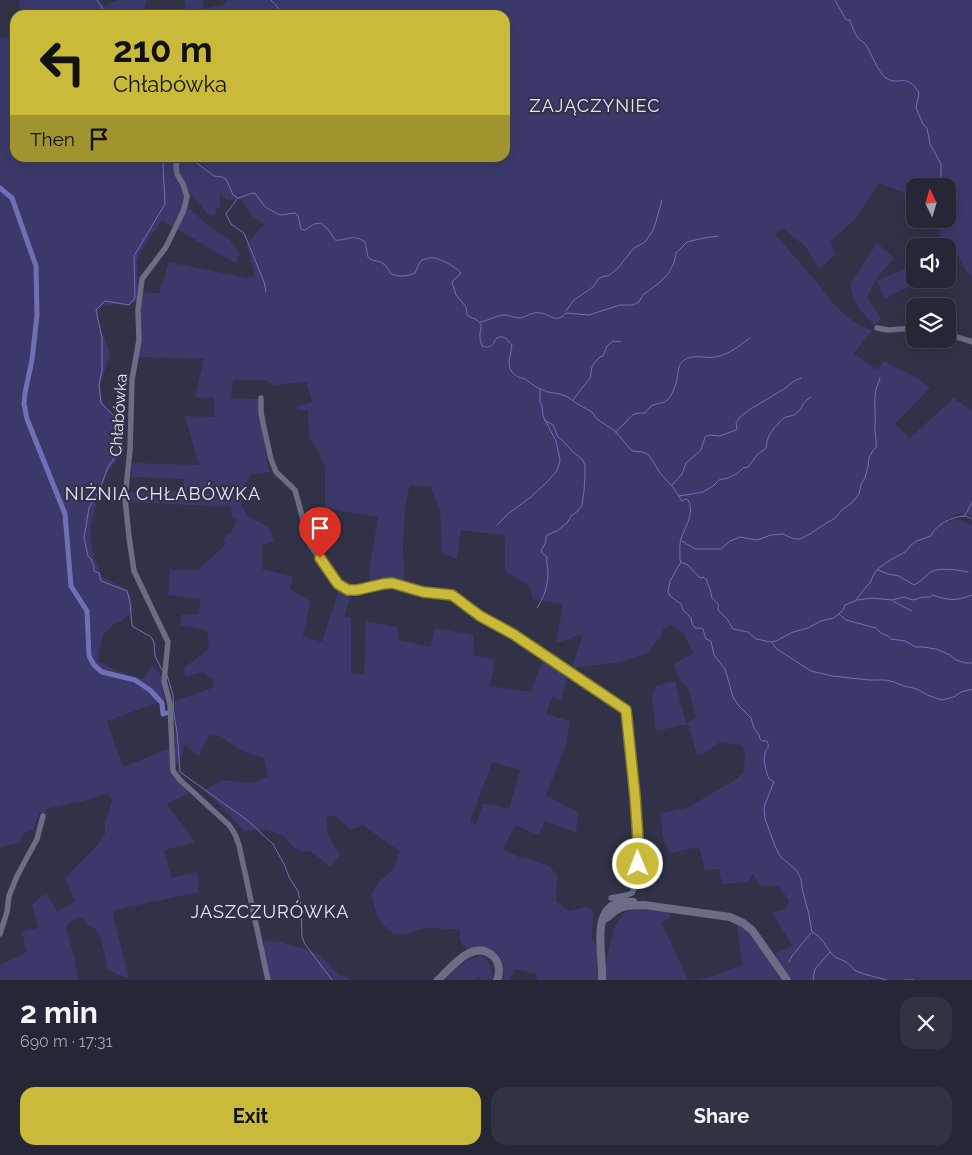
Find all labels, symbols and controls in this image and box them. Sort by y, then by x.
text: 210 m [113,29,213,70]
icon: left [30,30,95,95]
text: Chłabówka [113,71,227,97]
district label: ZAJĄCZYNIEC [529,95,661,116]
icon: arrive [85,125,113,153]
text: Then [30,128,75,150]
north arrow [906,178,956,228]
map controls [906,178,956,348]
button: sound [906,238,956,288]
button: layers [906,298,956,348]
street label: Chłabówka [106,373,131,457]
district label: NIŻNIA CHŁABÓWKA [65,482,261,504]
pin [299,507,341,558]
icon: arrive [306,514,334,542]
position arrow [611,837,663,889]
district label: JASZCZURÓWKA [191,900,349,922]
text: 2 min [20,995,98,1030]
button: close [900,997,952,1049]
text: 690 m · 17:31 [20,1032,113,1051]
button: Exit [20,1087,481,1145]
button: Share [491,1087,952,1145]

